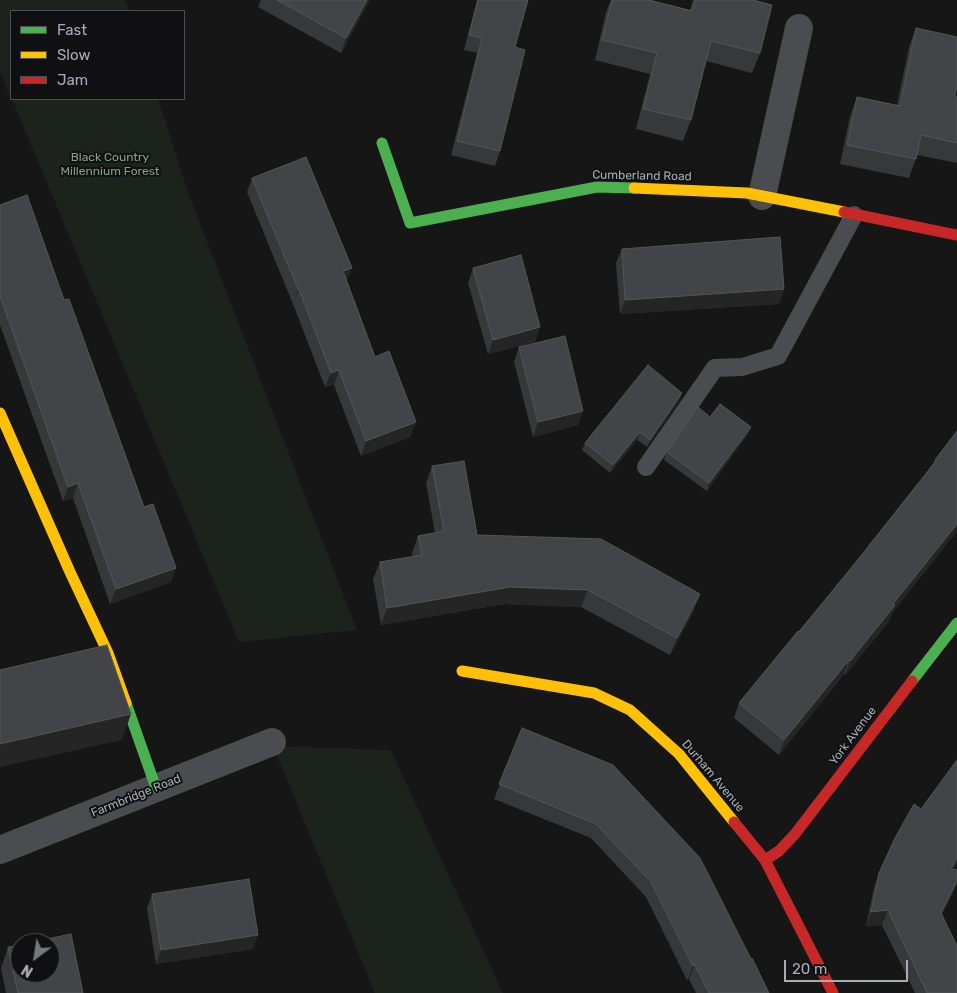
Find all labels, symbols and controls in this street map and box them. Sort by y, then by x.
legend [10,10,185,100]
text: Fast [57,21,87,39]
text: Slow [57,46,90,64]
text: Jam [57,71,88,89]
park label: Black Country Millennium Forest [61,151,159,179]
street label: Cumberland Road [592,168,692,184]
street label: York Avenue [826,704,880,768]
street label: Durham Avenue [679,737,747,815]
street label: Farmbridge Road [89,771,183,821]
north arrow [10,933,60,983]
scale bar [787,950,911,982]
text: 20 m [792,960,827,978]
text: N [19,961,36,980]

